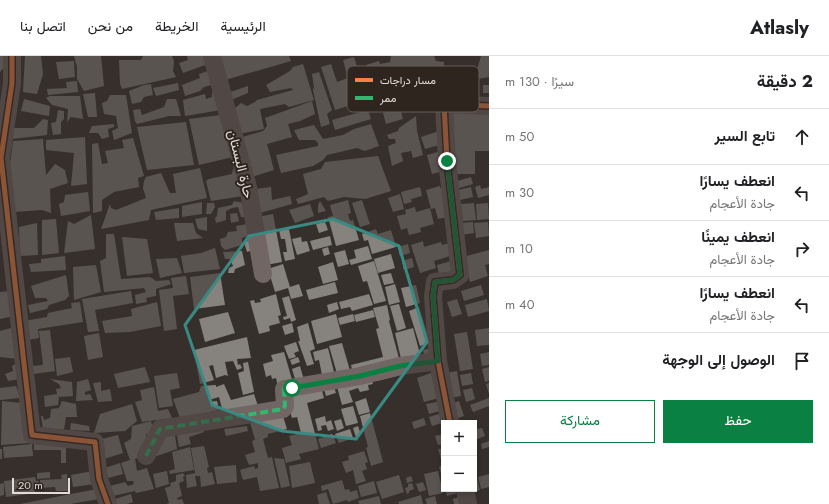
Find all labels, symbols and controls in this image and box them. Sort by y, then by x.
text: Atlasly [750,14,809,41]
text: اتصل بنا [20,16,66,36]
text: من نحن [88,16,133,36]
text: الخريطة [155,16,198,36]
text: الرئيسية [220,16,266,36]
legend [347,66,479,112]
text: 2 دقيقة [757,69,813,93]
text: مسار دراجات [380,72,436,88]
text: سيرًا · 130 m [505,72,574,91]
text: ممر [379,90,397,106]
text: تابع السير [715,125,775,147]
icon: ahead [791,126,813,148]
text: 50 m [505,127,534,146]
street label: حارة البستان [223,128,259,200]
route end [438,152,456,170]
text: انعطف يسارًا [700,170,775,192]
icon: left [791,182,813,204]
text: 30 m [505,183,534,202]
text: جادة الأعجام [710,194,775,213]
text: انعطف يمينًا [701,226,775,248]
icon: right [791,238,813,260]
text: 10 m [505,239,533,258]
text: جادة الأعجام [710,250,775,269]
text: انعطف يسارًا [700,282,775,304]
icon: left [791,294,813,316]
text: 40 m [505,295,534,314]
text: جادة الأعجام [710,306,775,325]
text: الوصول إلى الوجهة [662,349,775,371]
icon: arrive [791,350,813,372]
route start [283,379,301,397]
button: مشاركة [505,400,655,443]
button: حفظ [663,400,813,443]
map controls [441,420,477,492]
button: + [441,420,477,456]
button: − [441,456,477,492]
scale bar [12,476,70,495]
text: 20 m [18,477,43,493]

